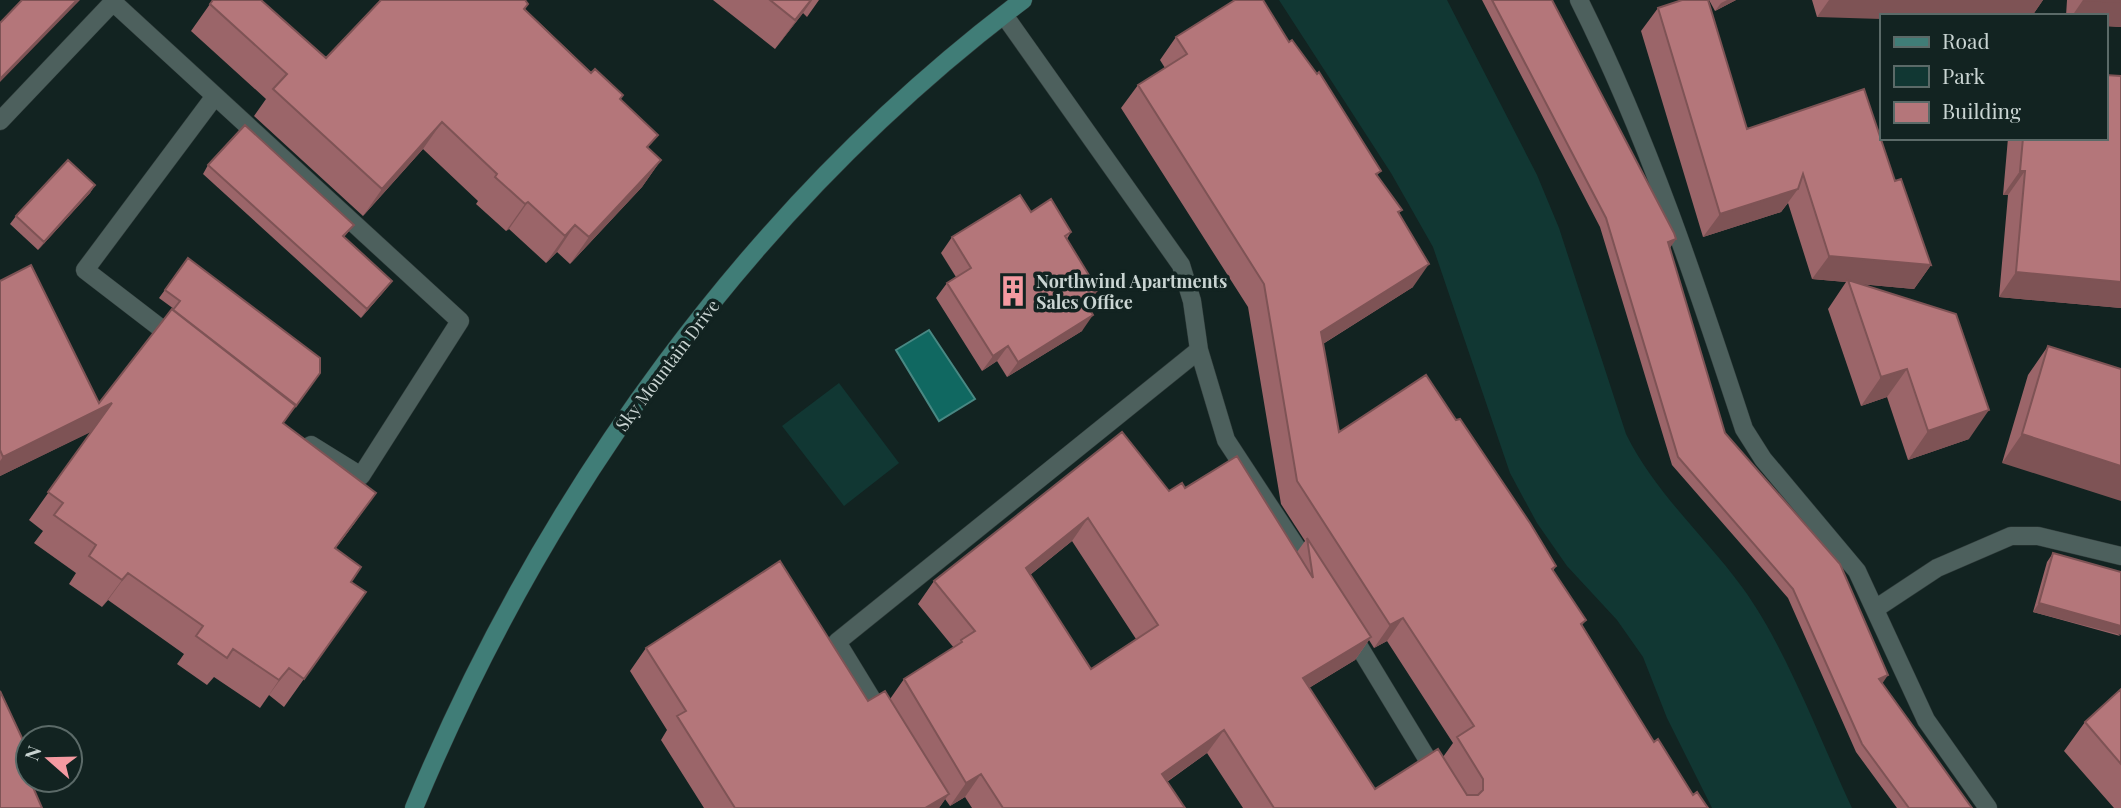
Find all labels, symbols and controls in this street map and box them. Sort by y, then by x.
legend [1880,14,2107,140]
text: Road [1942,26,1990,54]
text: Park [1942,61,1986,89]
text: Building [1942,96,2021,124]
place label: Northwind Apartments Sales Office [1036,269,1227,314]
building icon: Northwind Apartments Sales Office [996,274,1030,308]
street label: Sky Mountain Drive [610,294,724,436]
north arrow [14,724,84,794]
text: N [18,742,47,764]

